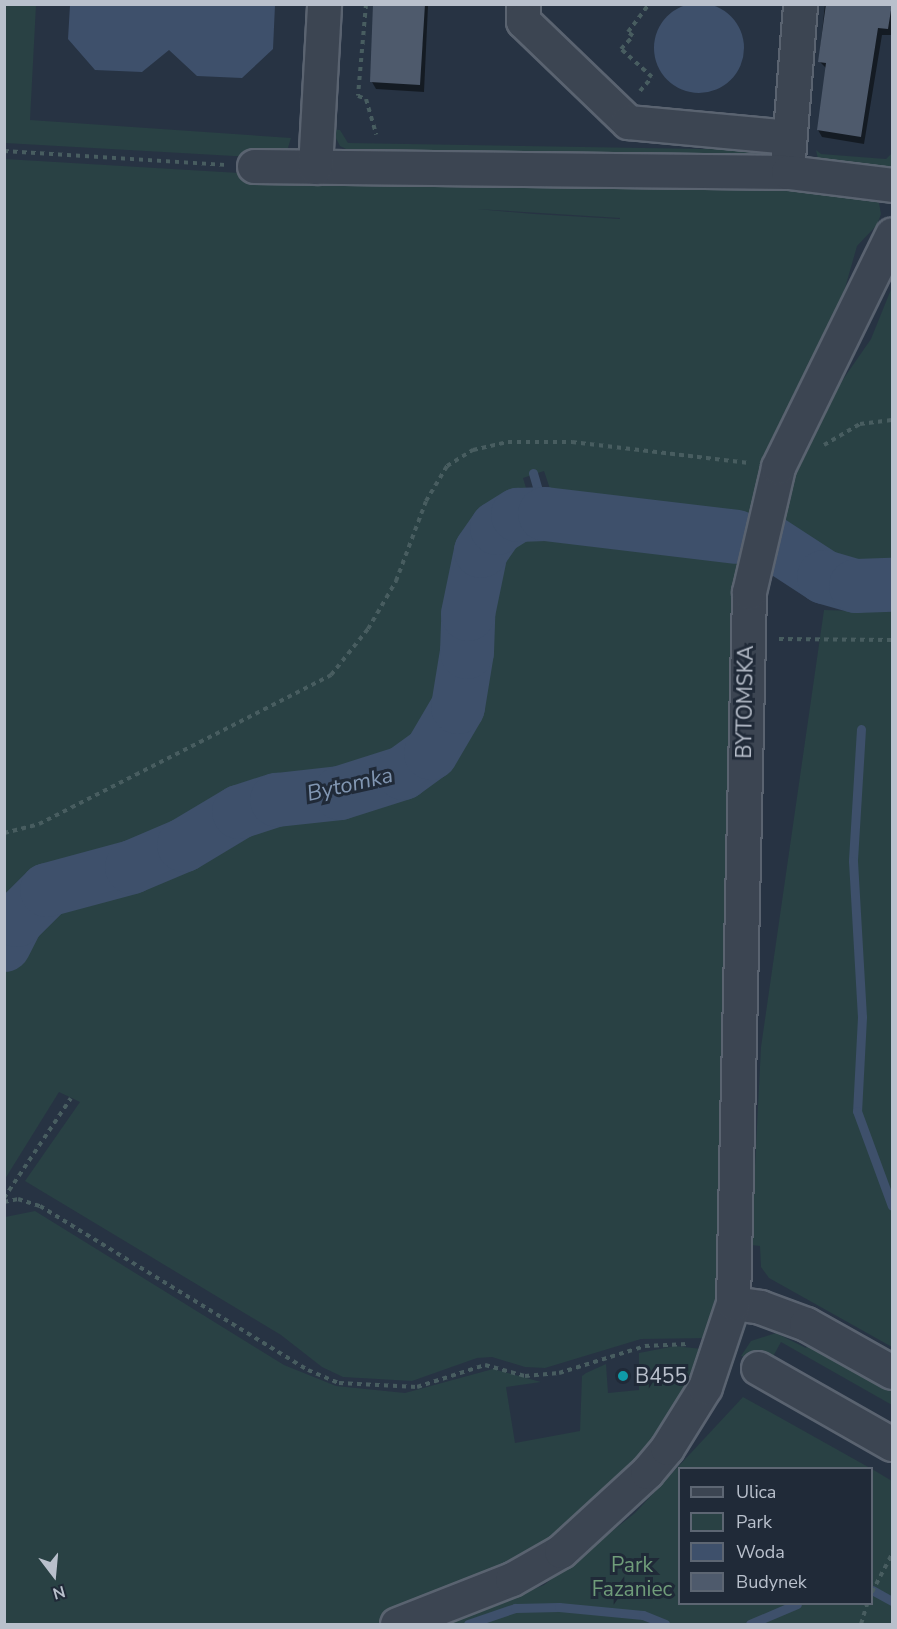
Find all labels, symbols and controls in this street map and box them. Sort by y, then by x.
street label: BYTOMSKA [731,645,759,759]
water label: Bytomka [304,762,396,808]
place label: B455 [635,1363,687,1389]
marker: B455 [616,1369,630,1383]
legend [678,1467,873,1605]
text: Ulica [736,1480,776,1504]
text: Park [736,1510,772,1534]
text: Woda [736,1540,785,1564]
north arrow [24,1545,84,1605]
park label: Park Fazaniec [592,1552,672,1602]
text: Budynek [736,1570,807,1594]
text: N [50,1580,68,1605]

